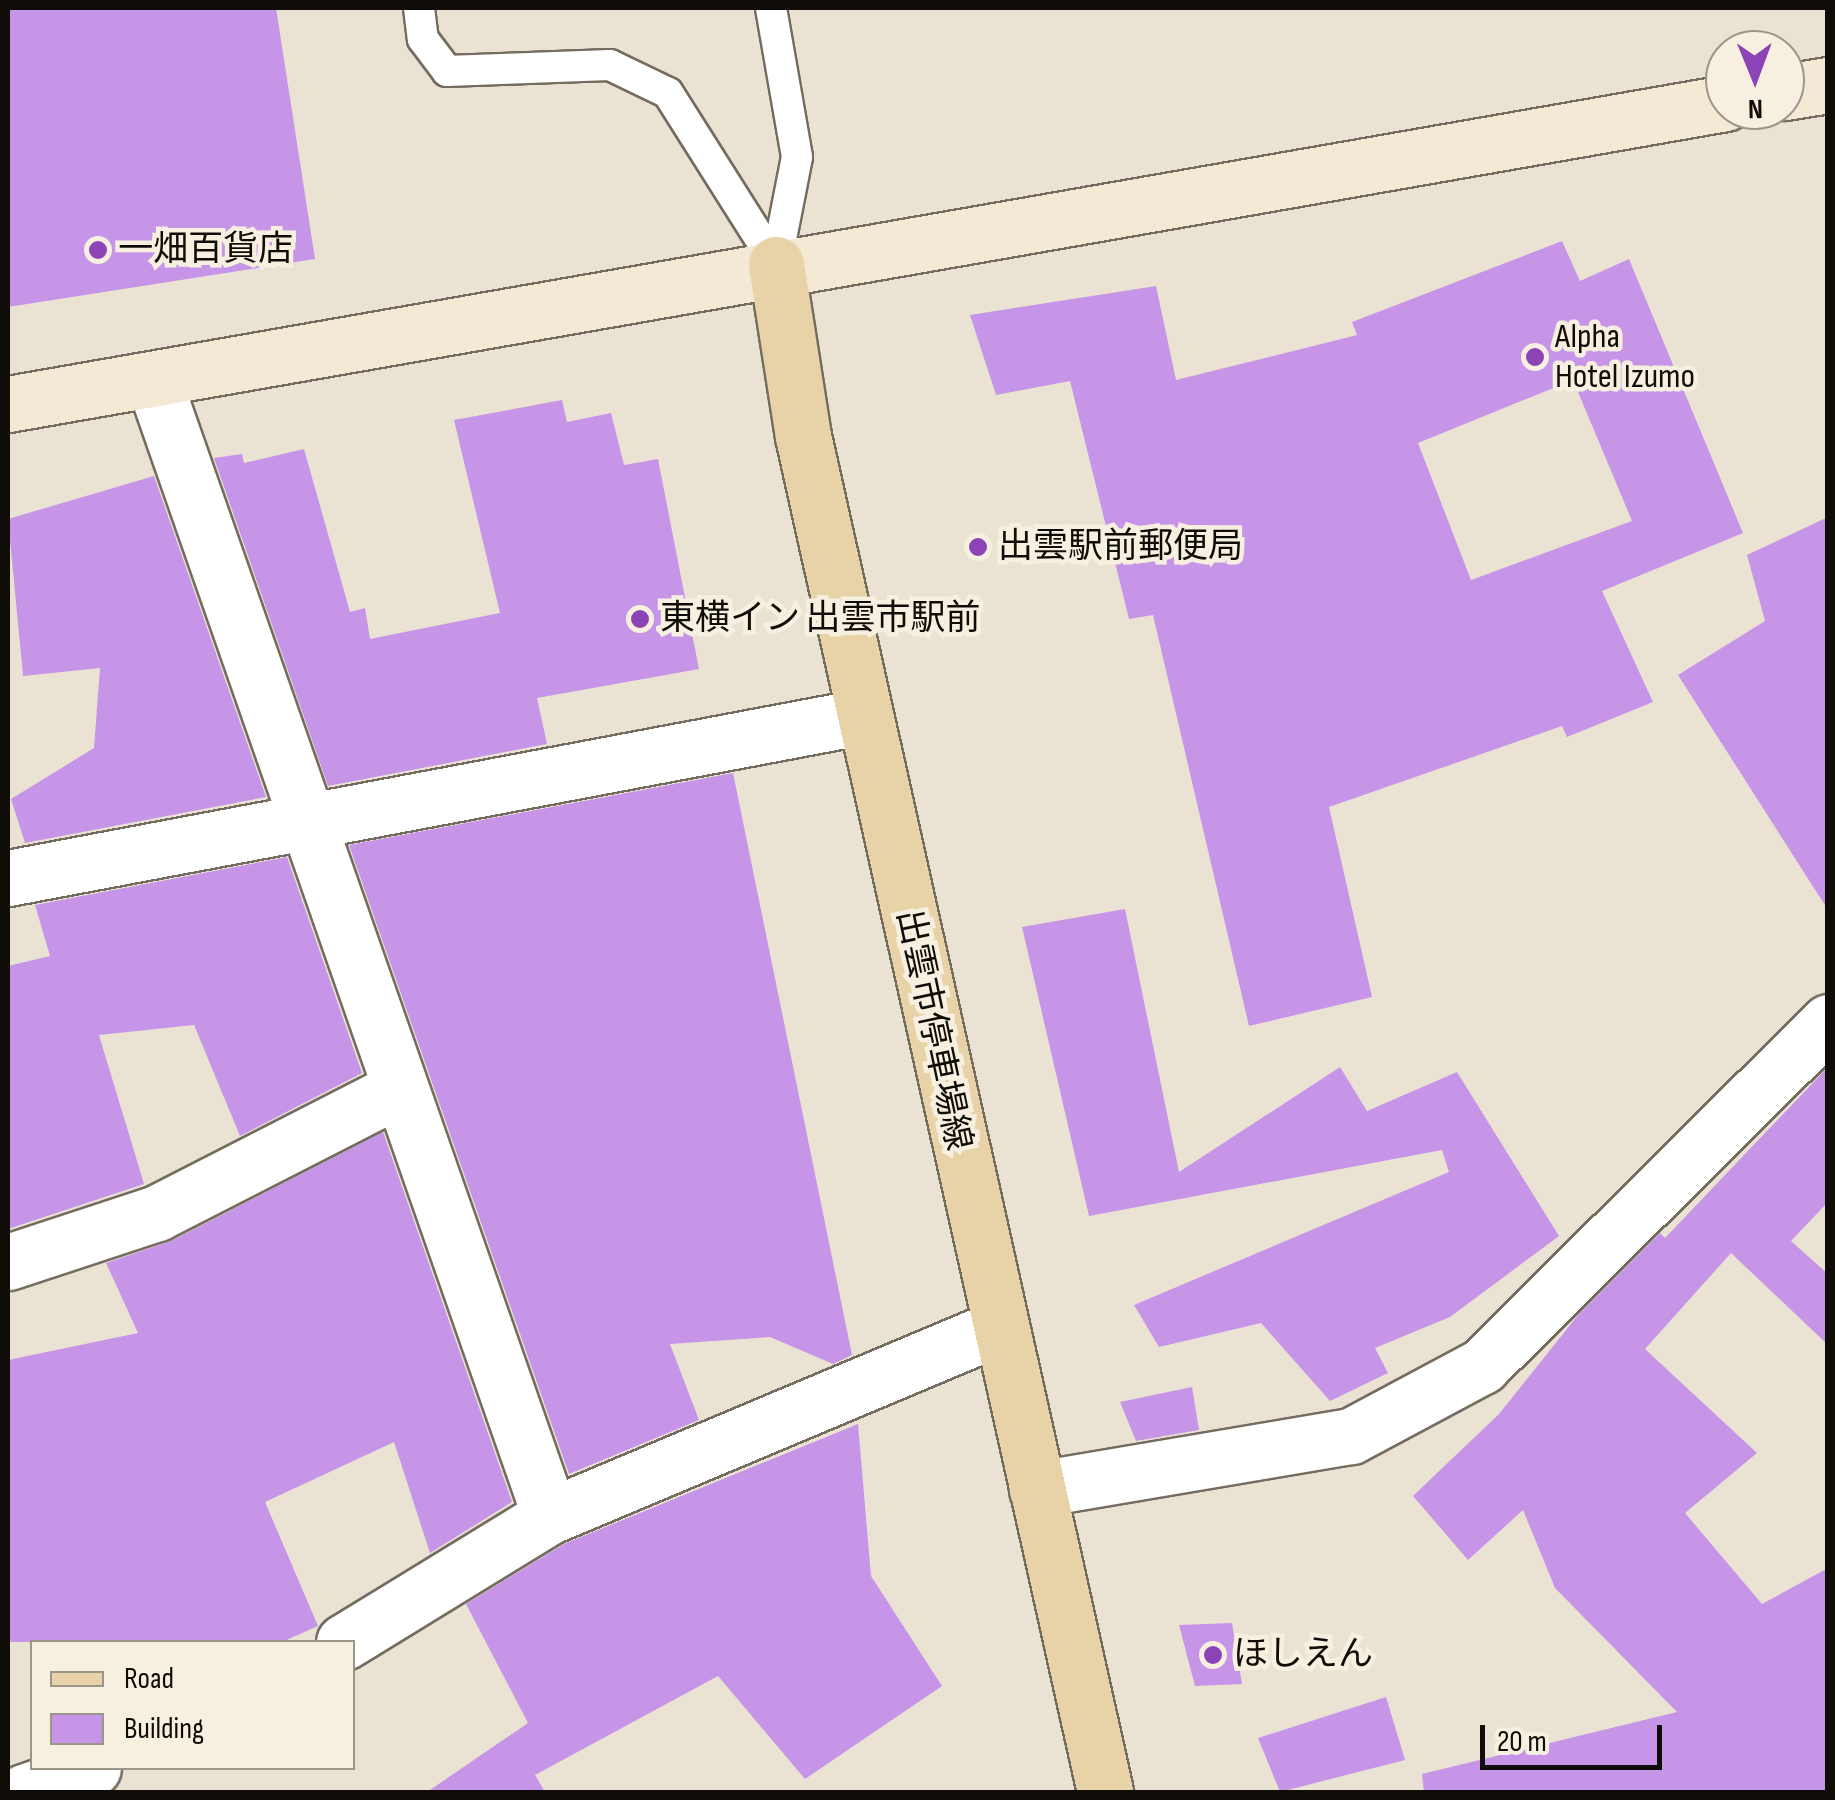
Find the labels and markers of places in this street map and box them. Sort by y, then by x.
place label: 一畑百貨店 [118,229,293,271]
marker: 一畑百貨店 [87,239,109,261]
place label: Alpha Hotel Izumo [1555,316,1695,398]
marker: Alpha Hotel Izumo [1524,346,1546,368]
place label: 出雲駅前郵便局 [998,526,1243,568]
marker: 出雲駅前郵便局 [967,536,989,558]
place label: 東横イン 出雲市駅前 [660,598,981,640]
marker: 東横イン 出雲市駅前 [629,608,651,630]
place label: ほしえん [1233,1634,1373,1676]
marker: ほしえん [1202,1644,1224,1666]

